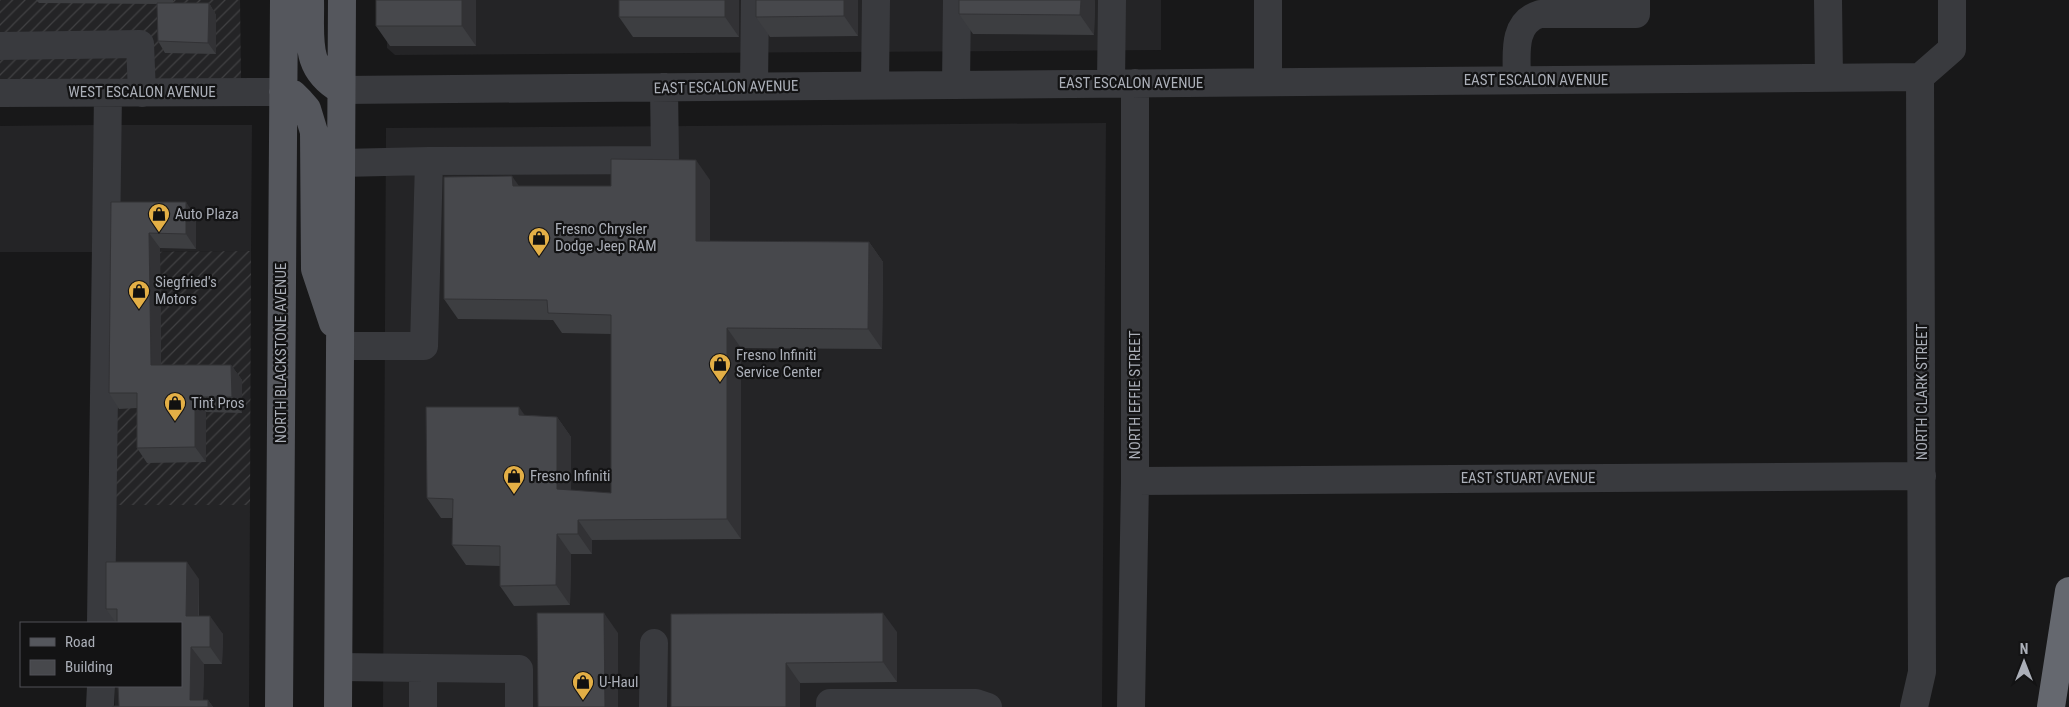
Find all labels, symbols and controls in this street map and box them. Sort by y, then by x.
street label: EAST ESCALON AVENUE [1464,71,1608,89]
street label: EAST ESCALON AVENUE [1059,74,1203,92]
street label: EAST ESCALON AVENUE [654,77,798,97]
street label: WEST ESCALON AVENUE [68,83,216,101]
shop icon: Auto Plaza [147,202,171,233]
place label: Auto Plaza [175,205,239,223]
place label: Fresno Chrysler Dodge Jeep RAM [555,220,657,255]
shop icon: Fresno Chrysler Dodge Jeep RAM [527,226,551,257]
street label: NORTH BLACKSTONE AVENUE [272,263,290,443]
place label: Siegfried's Motors [155,273,217,308]
shop icon: Siegfried's Motors [127,279,151,310]
street label: NORTH CLARK STREET [1913,323,1931,460]
street label: NORTH EFFIE STREET [1126,330,1144,460]
place label: Fresno Infiniti Service Center [736,346,822,381]
shop icon: Fresno Infiniti Service Center [708,352,732,383]
shop icon: Tint Pros [163,391,187,422]
place label: Tint Pros [191,394,245,412]
shop icon: Fresno Infiniti [502,464,526,495]
place label: Fresno Infiniti [530,467,611,485]
street label: EAST STUART AVENUE [1461,469,1595,487]
legend [20,622,182,687]
text: Road [65,633,95,651]
north arrow [1999,637,2049,687]
text: N [2020,641,2028,657]
text: Building [65,658,113,676]
shop icon: U-Haul [571,670,595,701]
place label: U-Haul [599,673,638,691]

